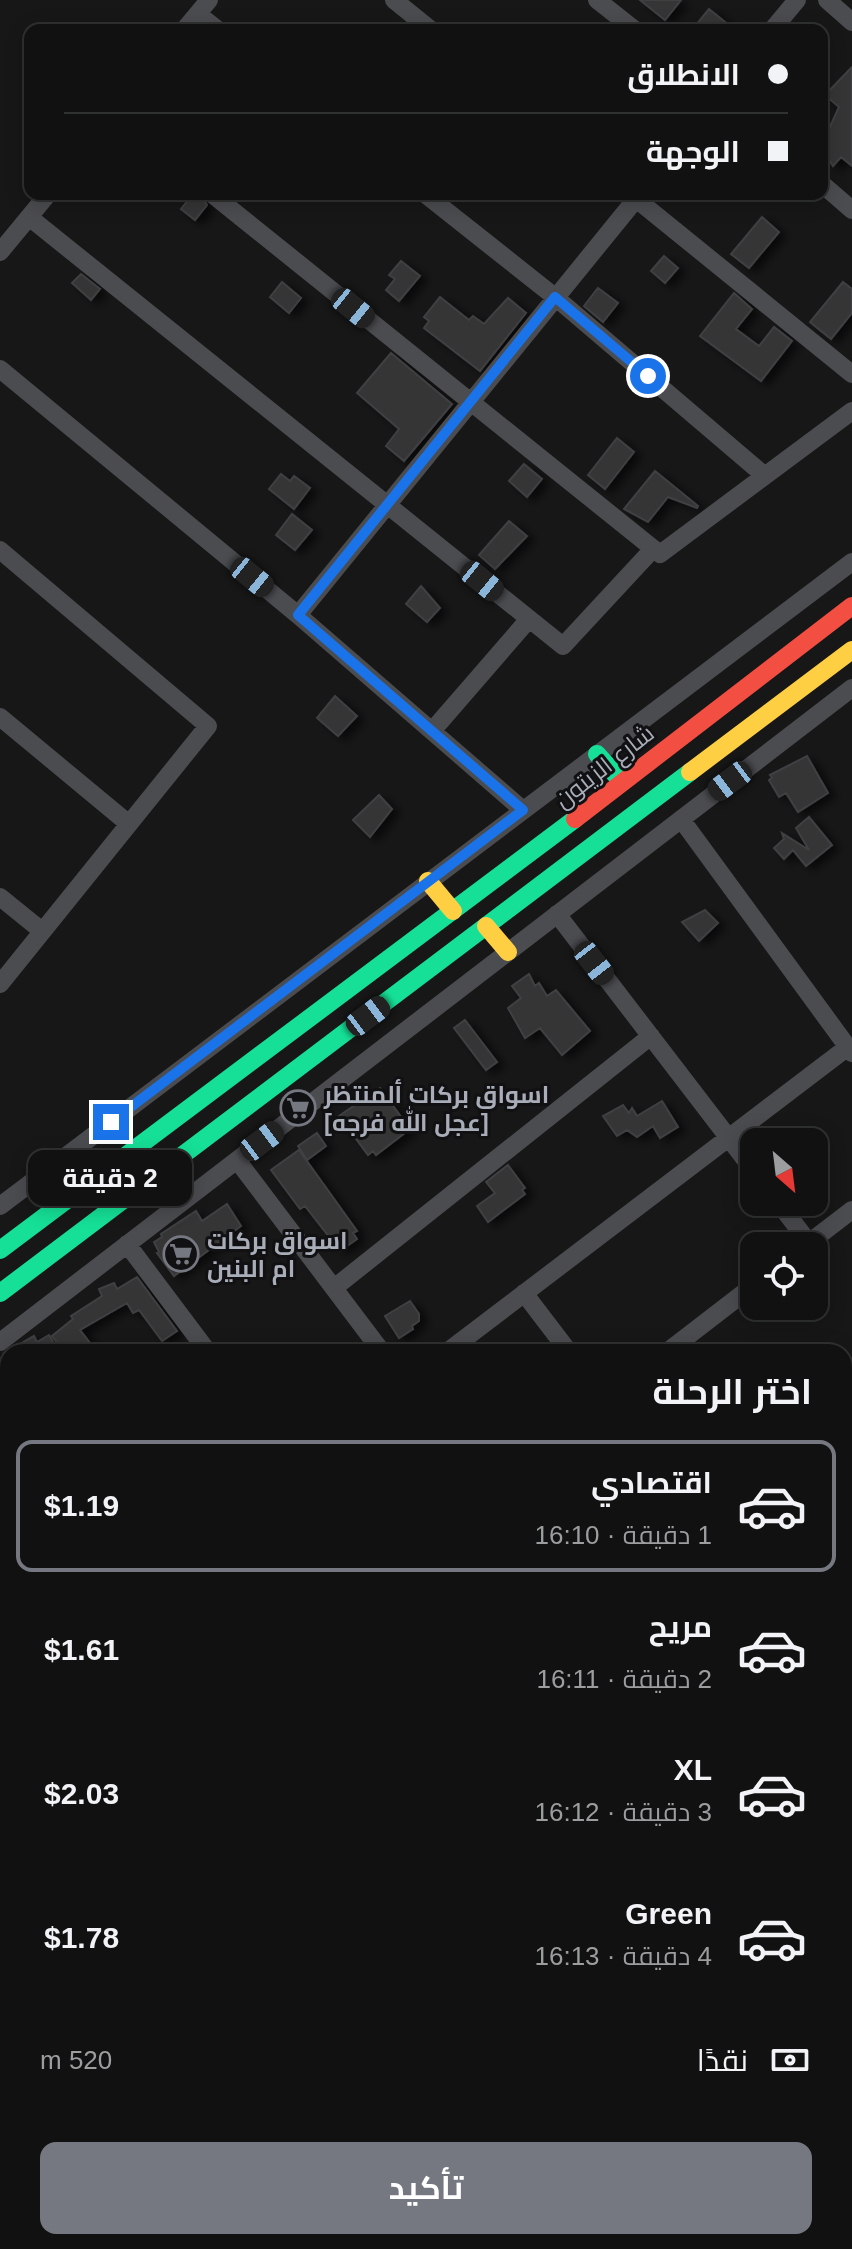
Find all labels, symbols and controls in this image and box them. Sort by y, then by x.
text: الانطلاق [627,58,740,91]
text: الوجهة [646,135,740,168]
car [327,284,379,332]
route start [630,358,666,394]
car [226,553,278,601]
car [456,557,508,605]
street label: شارع الزيتون [549,719,661,816]
car [704,757,756,805]
car [570,937,618,989]
car [342,992,394,1040]
place label: اسواق بركات ألمنتظر [عجل الله فرجه] [323,1079,549,1137]
supermarket icon: اسواق بركات ألمنتظر [عجل الله فرجه] [279,1089,317,1127]
route end [93,1104,129,1140]
car [236,1117,288,1165]
north arrow [740,1128,828,1216]
map controls [740,1128,828,1320]
callout: 2 دقيقة [29,1150,193,1206]
text: 2 دقيقة [62,1163,158,1193]
place label: اسواق بركات ام البنين [207,1227,347,1285]
button: locate [740,1232,828,1320]
supermarket icon: اسواق بركات ام البنين [162,1235,200,1273]
text: اختر الرحلة [652,1371,812,1412]
text: اقتصادي [591,1466,712,1499]
icon: car [736,1470,808,1542]
text: $1.19 [44,1489,119,1522]
text: 1 دقيقة · 16:10 [534,1520,712,1550]
text: مريح [649,1610,712,1643]
icon: car [736,1614,808,1686]
text: $1.61 [44,1633,119,1666]
text: 2 دقيقة · 16:11 [536,1664,712,1694]
text: XL [674,1753,712,1786]
icon: car [736,1758,808,1830]
text: $2.03 [44,1777,119,1810]
text: 3 دقيقة · 16:12 [534,1797,712,1827]
text: Green [625,1897,712,1930]
icon: car [736,1902,808,1974]
text: $1.78 [44,1921,119,1954]
text: 4 دقيقة · 16:13 [534,1941,712,1971]
icon: cash [768,2038,812,2082]
text: نقدًا [697,2044,748,2077]
text: 520 m [40,2045,112,2075]
button: تأكيد [40,2142,812,2234]

